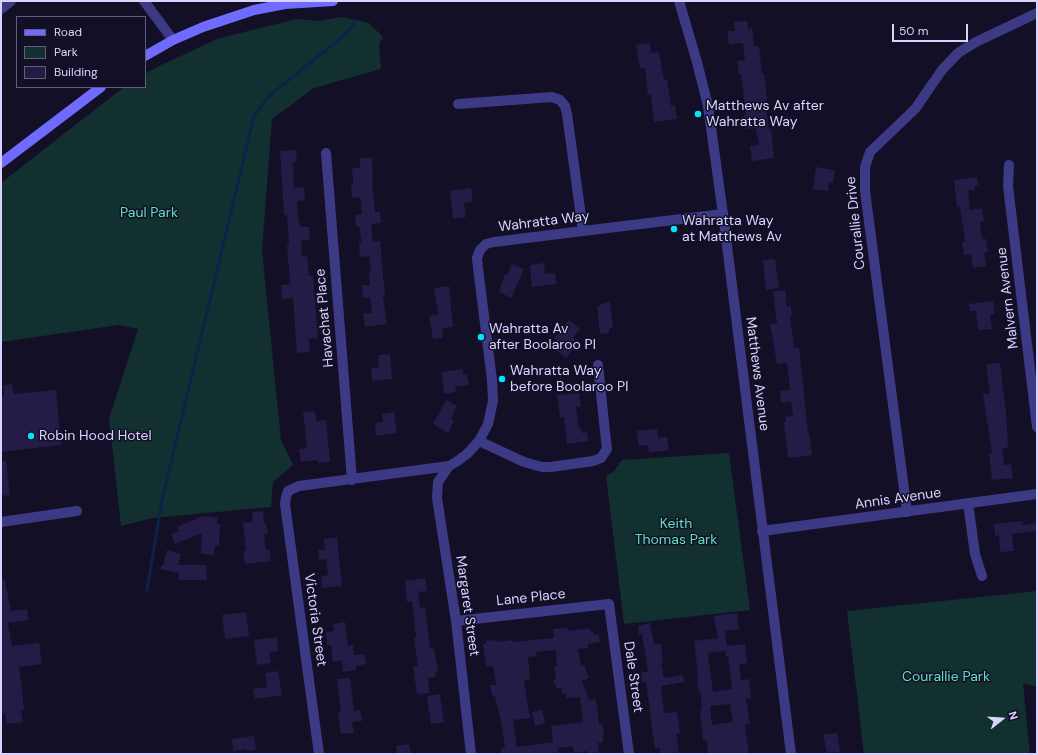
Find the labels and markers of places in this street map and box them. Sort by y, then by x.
place label: Matthews Av after Wahratta Way [706,98,824,130]
marker: Matthews Av after Wahratta Way [693,109,703,119]
place label: Wahratta Way at Matthews Av [682,213,782,246]
marker: Wahratta Way at Matthews Av [669,224,679,234]
place label: Wahratta Av after Boolaroo Pl [489,321,596,354]
marker: Wahratta Av after Boolaroo Pl [476,332,486,342]
place label: Wahratta Way before Boolaroo Pl [510,363,628,396]
marker: Wahratta Way before Boolaroo Pl [497,374,507,384]
place label: Robin Hood Hotel [39,428,152,444]
marker: Robin Hood Hotel [26,431,36,441]

